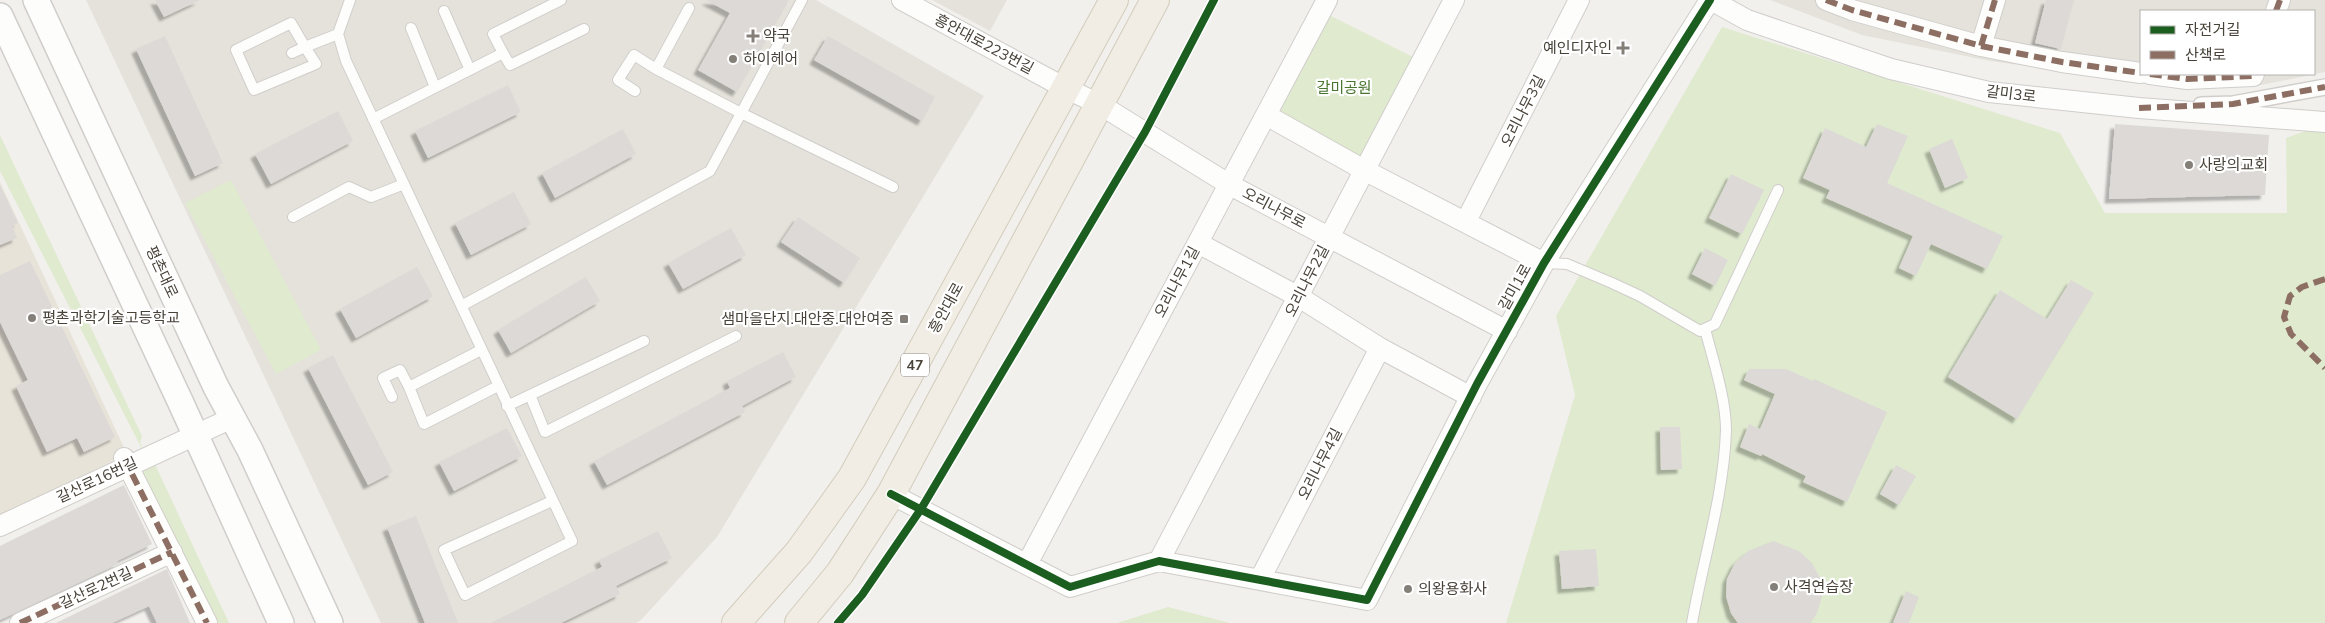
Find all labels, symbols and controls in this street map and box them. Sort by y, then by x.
street label: 흥안대로223번길 [931,9,1037,78]
legend [2140,10,2315,75]
text: 자전거길 [2185,20,2240,39]
place label: 약국 [763,26,791,45]
marker: 약국 [747,30,759,42]
place label: 예인디자인 [1543,38,1612,57]
marker: 예인디자인 [1616,41,1630,55]
text: 산책로 [2185,45,2226,64]
place label: 하이헤어 [743,49,798,68]
marker: 하이헤어 [727,53,739,65]
street label: 오리나무3길 [1496,72,1549,150]
park label: 갈미공원 [1316,78,1372,97]
street label: 갈미3로 [1985,81,2037,106]
place label: 사랑의교회 [2199,155,2268,174]
marker: 사랑의교회 [2183,159,2195,171]
street label: 오리나무로 [1239,183,1309,232]
street label: 오리나무2길 [1280,242,1333,320]
street label: 평촌대로 [142,243,183,301]
street label: 오리나무1길 [1150,243,1203,321]
street label: 갈미1로 [1494,260,1535,313]
street label: 흥안대로 [924,279,967,337]
place label: 평촌과학기술고등학교 [42,308,180,327]
place label: 샘마을단지.대안중.대안여중 [722,309,894,328]
marker: 평촌과학기술고등학교 [26,312,38,324]
marker: 샘마을단지.대안중.대안여중 [898,313,910,325]
road number: 47 [901,354,929,376]
street label: 오리나무4길 [1293,425,1346,503]
street label: 갈산로16번길 [53,453,140,507]
street label: 갈산로2번길 [56,562,135,613]
place label: 사격연습장 [1784,577,1853,596]
place label: 의왕용화사 [1418,579,1487,598]
marker: 사격연습장 [1768,581,1780,593]
marker: 의왕용화사 [1402,583,1414,595]

